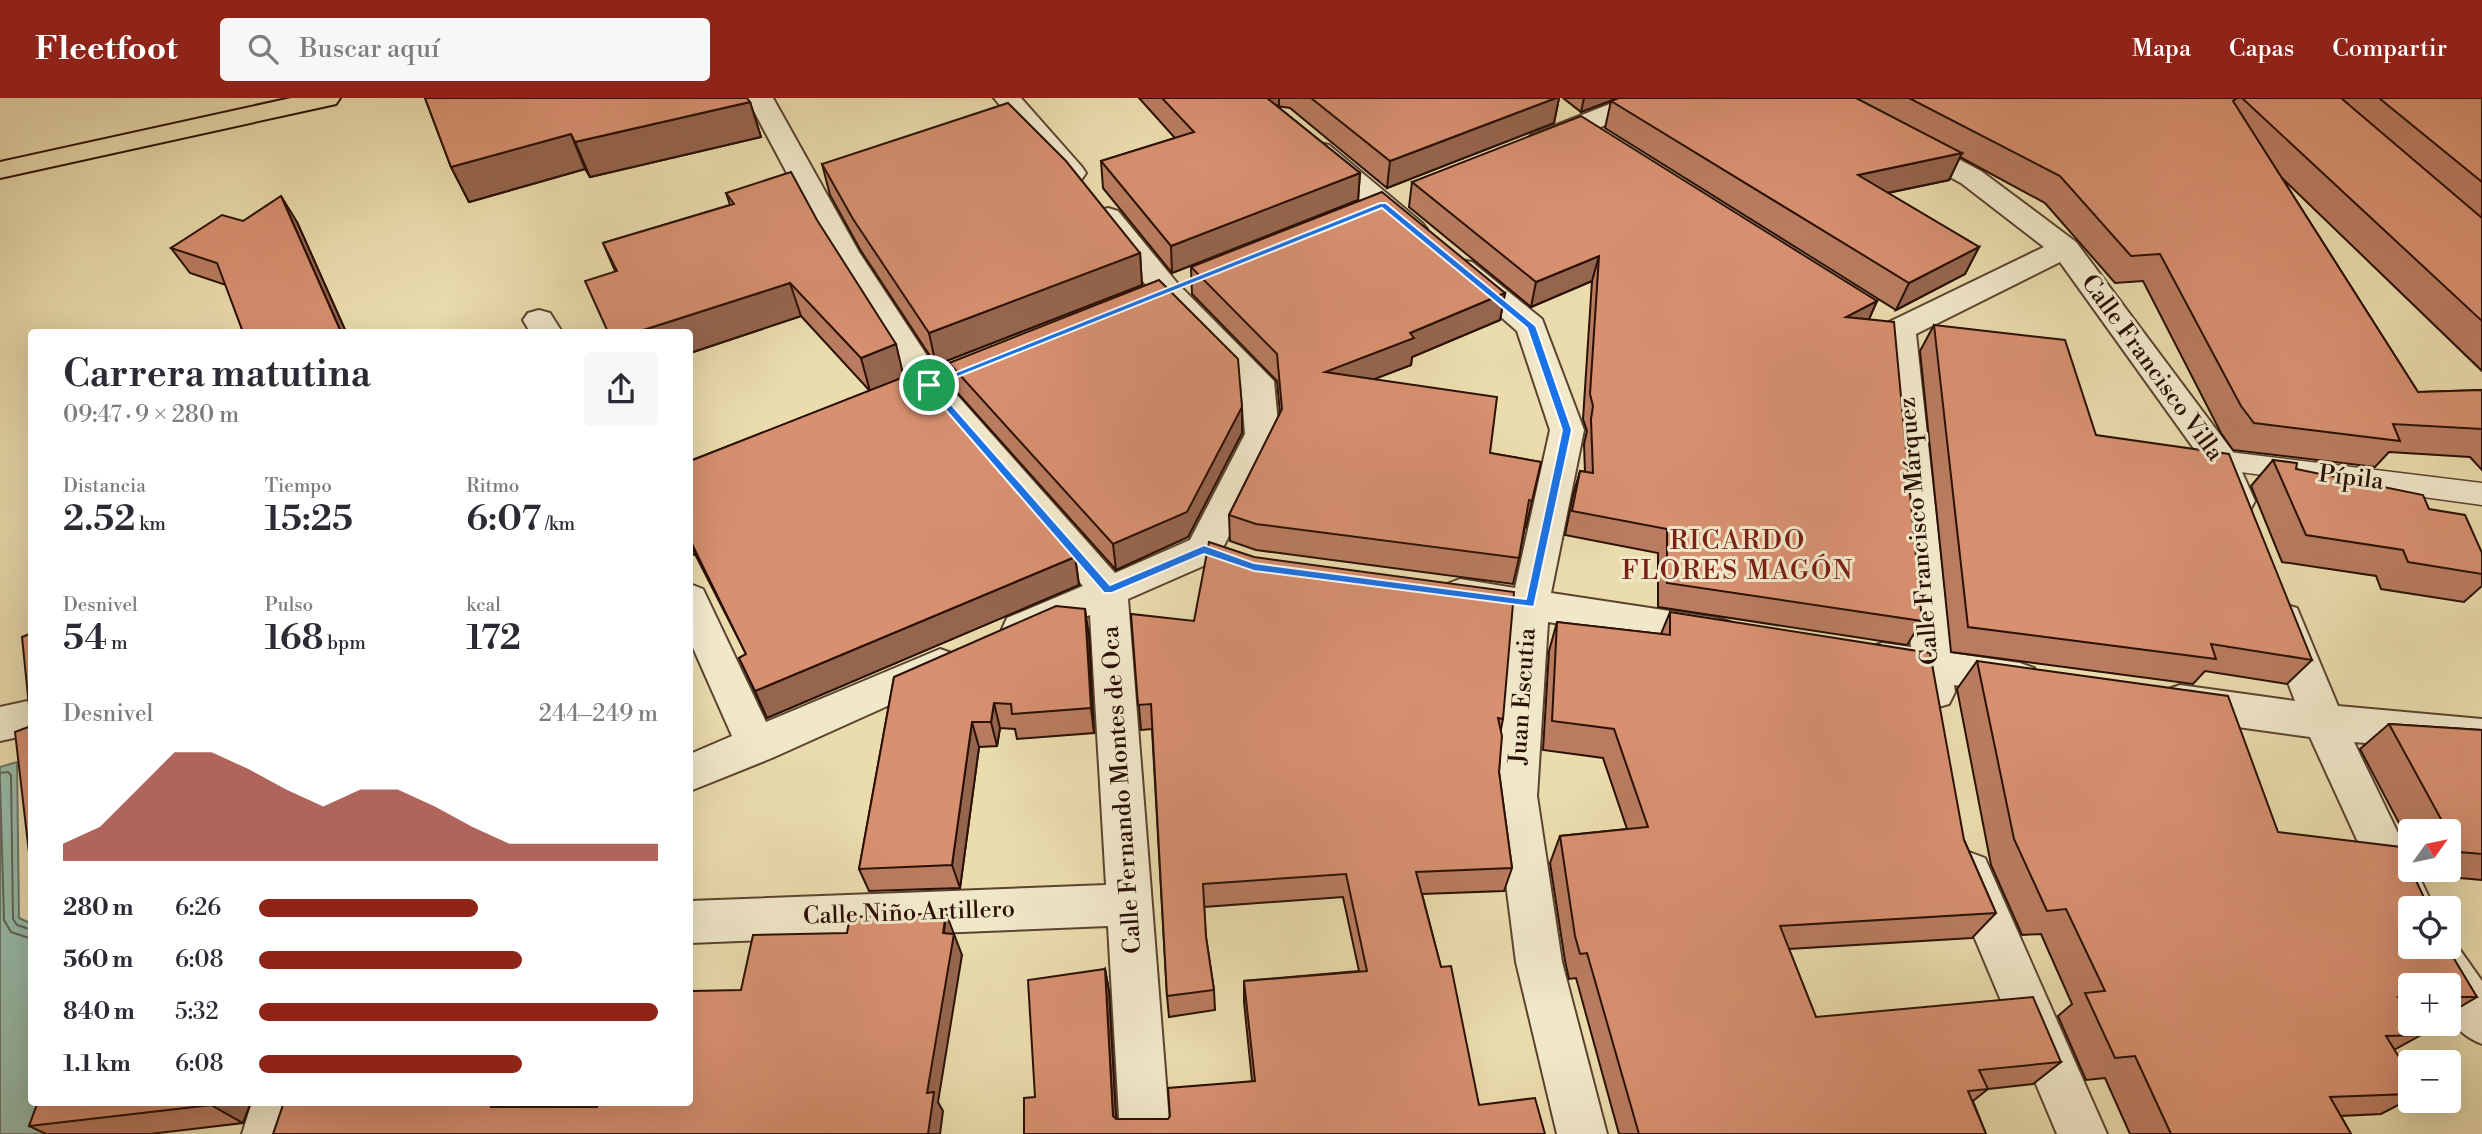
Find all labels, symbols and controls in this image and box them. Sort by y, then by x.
search box [220,18,710,81]
text: Fleetfoot [35,29,178,70]
icon: search [244,30,282,68]
text: Buscar aquí [300,33,440,65]
text: Mapa [2132,34,2191,64]
text: Capas [2229,34,2294,64]
text: Compartir [2332,34,2447,64]
street label: Calle Francisco Villa [2074,269,2230,468]
text: Carrera matutina [63,351,371,398]
button: share [584,352,658,426]
pin [899,355,959,415]
icon: arrive [910,366,948,404]
street label: Calle Francisco Márquez [1892,396,1946,666]
text: 09:47 · 9 × 280 m [63,401,239,429]
street label: Pípila [2317,459,2386,497]
text: Distancia [63,474,146,498]
text: Tiempo [265,474,332,498]
text: Ritmo [466,474,520,498]
text: 2.52 [63,498,135,541]
text: 15:25 [265,498,353,541]
text: 6:07 [466,498,541,541]
text: km [135,512,166,536]
text: /km [541,512,575,536]
district label: RICARDO FLORES MAGÓN [1622,525,1854,587]
text: Desnivel [63,593,138,617]
text: Pulso [265,593,313,617]
text: kcal [466,593,501,617]
text: 54 [63,617,107,660]
text: 168 [265,617,323,660]
text: 172 [466,617,521,660]
street label: Calle Fernando Montes de Oca [1096,624,1148,955]
street label: Juan Escutia [1503,626,1543,766]
text: m [107,631,128,655]
text: bpm [323,631,366,655]
text: Desnivel [63,700,153,728]
text: 244–249 m [539,700,658,728]
north arrow [2398,819,2460,882]
map controls [2398,819,2461,1113]
text: 280 m [63,894,133,922]
text: 6:26 [175,894,221,922]
street label: Calle Niño Artillero [802,894,1016,932]
button: locate [2398,896,2461,959]
text: 560 m [63,946,133,974]
text: 6:08 [175,946,223,974]
button: + [2398,973,2461,1036]
text: 840 m [63,998,135,1026]
text: 5:32 [175,998,219,1026]
text: 1.1 km [63,1050,131,1078]
text: 6:08 [175,1050,223,1078]
button: − [2398,1050,2461,1113]

